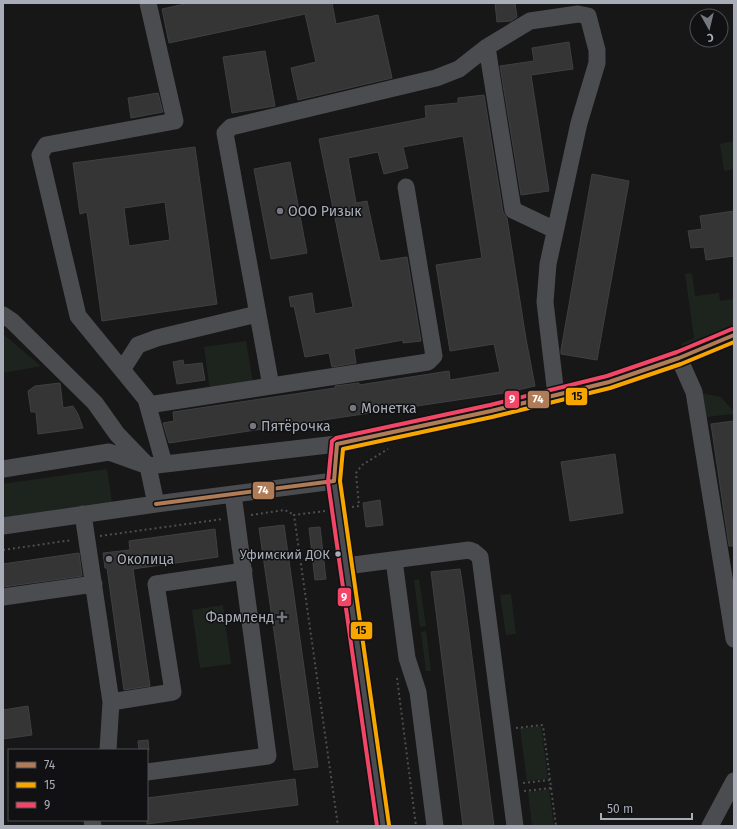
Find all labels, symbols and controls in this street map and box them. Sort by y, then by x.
north arrow [689,8,729,48]
text: С [706,31,714,44]
place label: ООО Ризык [288,203,362,220]
marker: ООО Ризык [275,206,285,216]
line badge: 15 [565,387,588,406]
line badge: 9 [504,390,520,409]
line badge: 74 [527,390,550,409]
text: 15 [572,390,583,403]
text: 9 [509,393,515,406]
text: 74 [533,393,543,406]
place label: Монетка [361,400,417,417]
marker: Монетка [348,403,358,413]
place label: Пятёрочка [261,418,331,435]
marker: Пятёрочка [248,421,258,431]
line badge: 74 [252,481,275,500]
text: 74 [258,484,268,497]
place label: Уфимский ДОК [240,547,330,562]
marker: Уфимский ДОК [333,549,343,559]
place label: Околица [117,551,174,568]
marker: Околица [104,554,114,564]
line badge: 9 [337,587,352,607]
text: 9 [341,591,347,604]
place label: Фармленд [206,609,274,626]
marker: Фармленд [277,612,287,622]
line badge: 15 [350,621,373,640]
text: 15 [356,624,367,637]
legend [8,749,148,821]
text: 74 [44,758,56,772]
text: 15 [44,778,55,792]
scale bar [601,795,692,821]
text: 9 [44,798,50,812]
text: 50 m [607,802,633,816]

